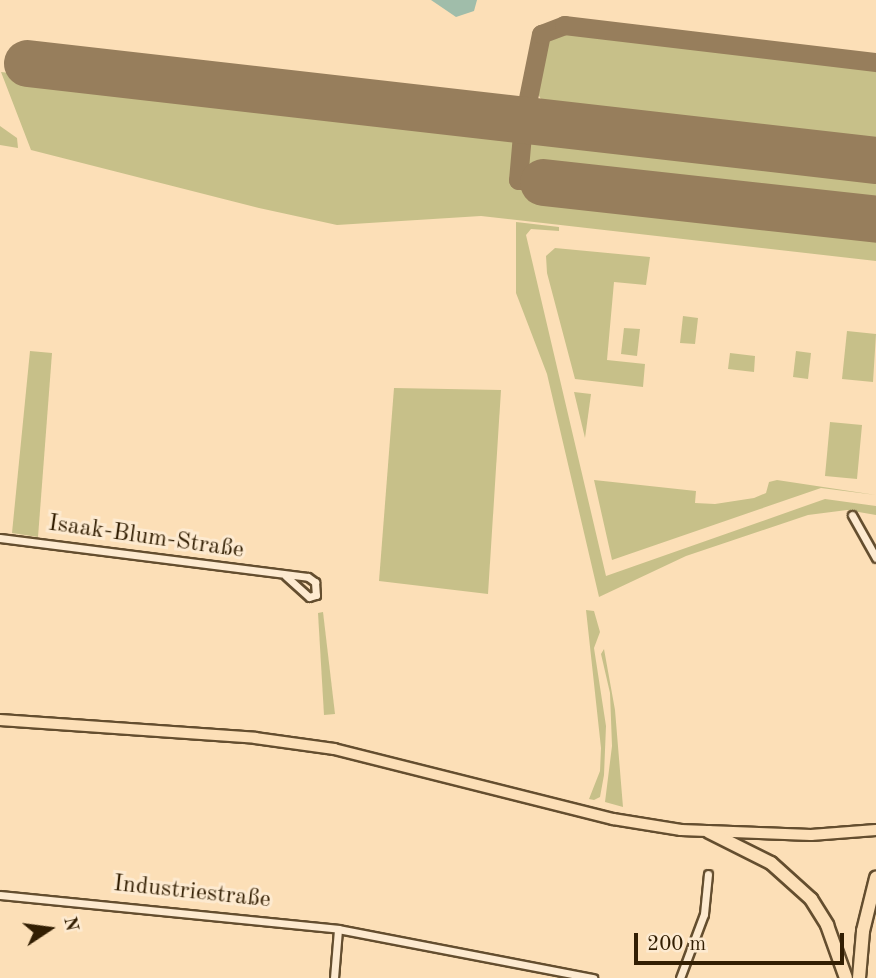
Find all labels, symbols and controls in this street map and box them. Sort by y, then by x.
street label: Isaak-Blum-Straße [46,510,246,566]
street label: Industriestraße [112,870,272,916]
north arrow [14,894,84,964]
text: N [59,915,81,933]
scale bar [638,918,848,962]
text: 200 m [647,934,706,955]

